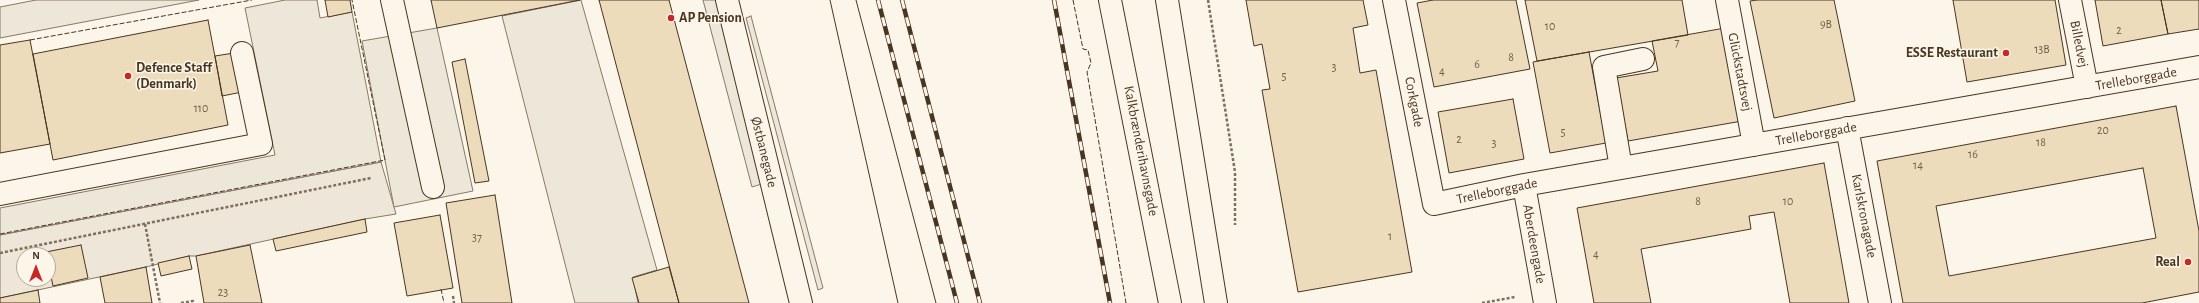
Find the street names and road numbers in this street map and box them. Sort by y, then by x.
street label: Billedvej [2066,19,2092,69]
street label: Glückstadtsvej [1724,31,1756,113]
street label: Trelleborggade [2094,64,2178,94]
street label: Corkgade [1401,75,1427,129]
street label: Kalkbrænderihavnsgade [1120,84,1162,218]
street label: Østbanegade [747,115,781,189]
street label: Trelleborggade [1774,119,1858,149]
street label: Karlskronagade [1848,173,1880,259]
street label: Trelleborggade [1455,174,1539,208]
street label: Aberdeengade [1519,203,1549,285]

